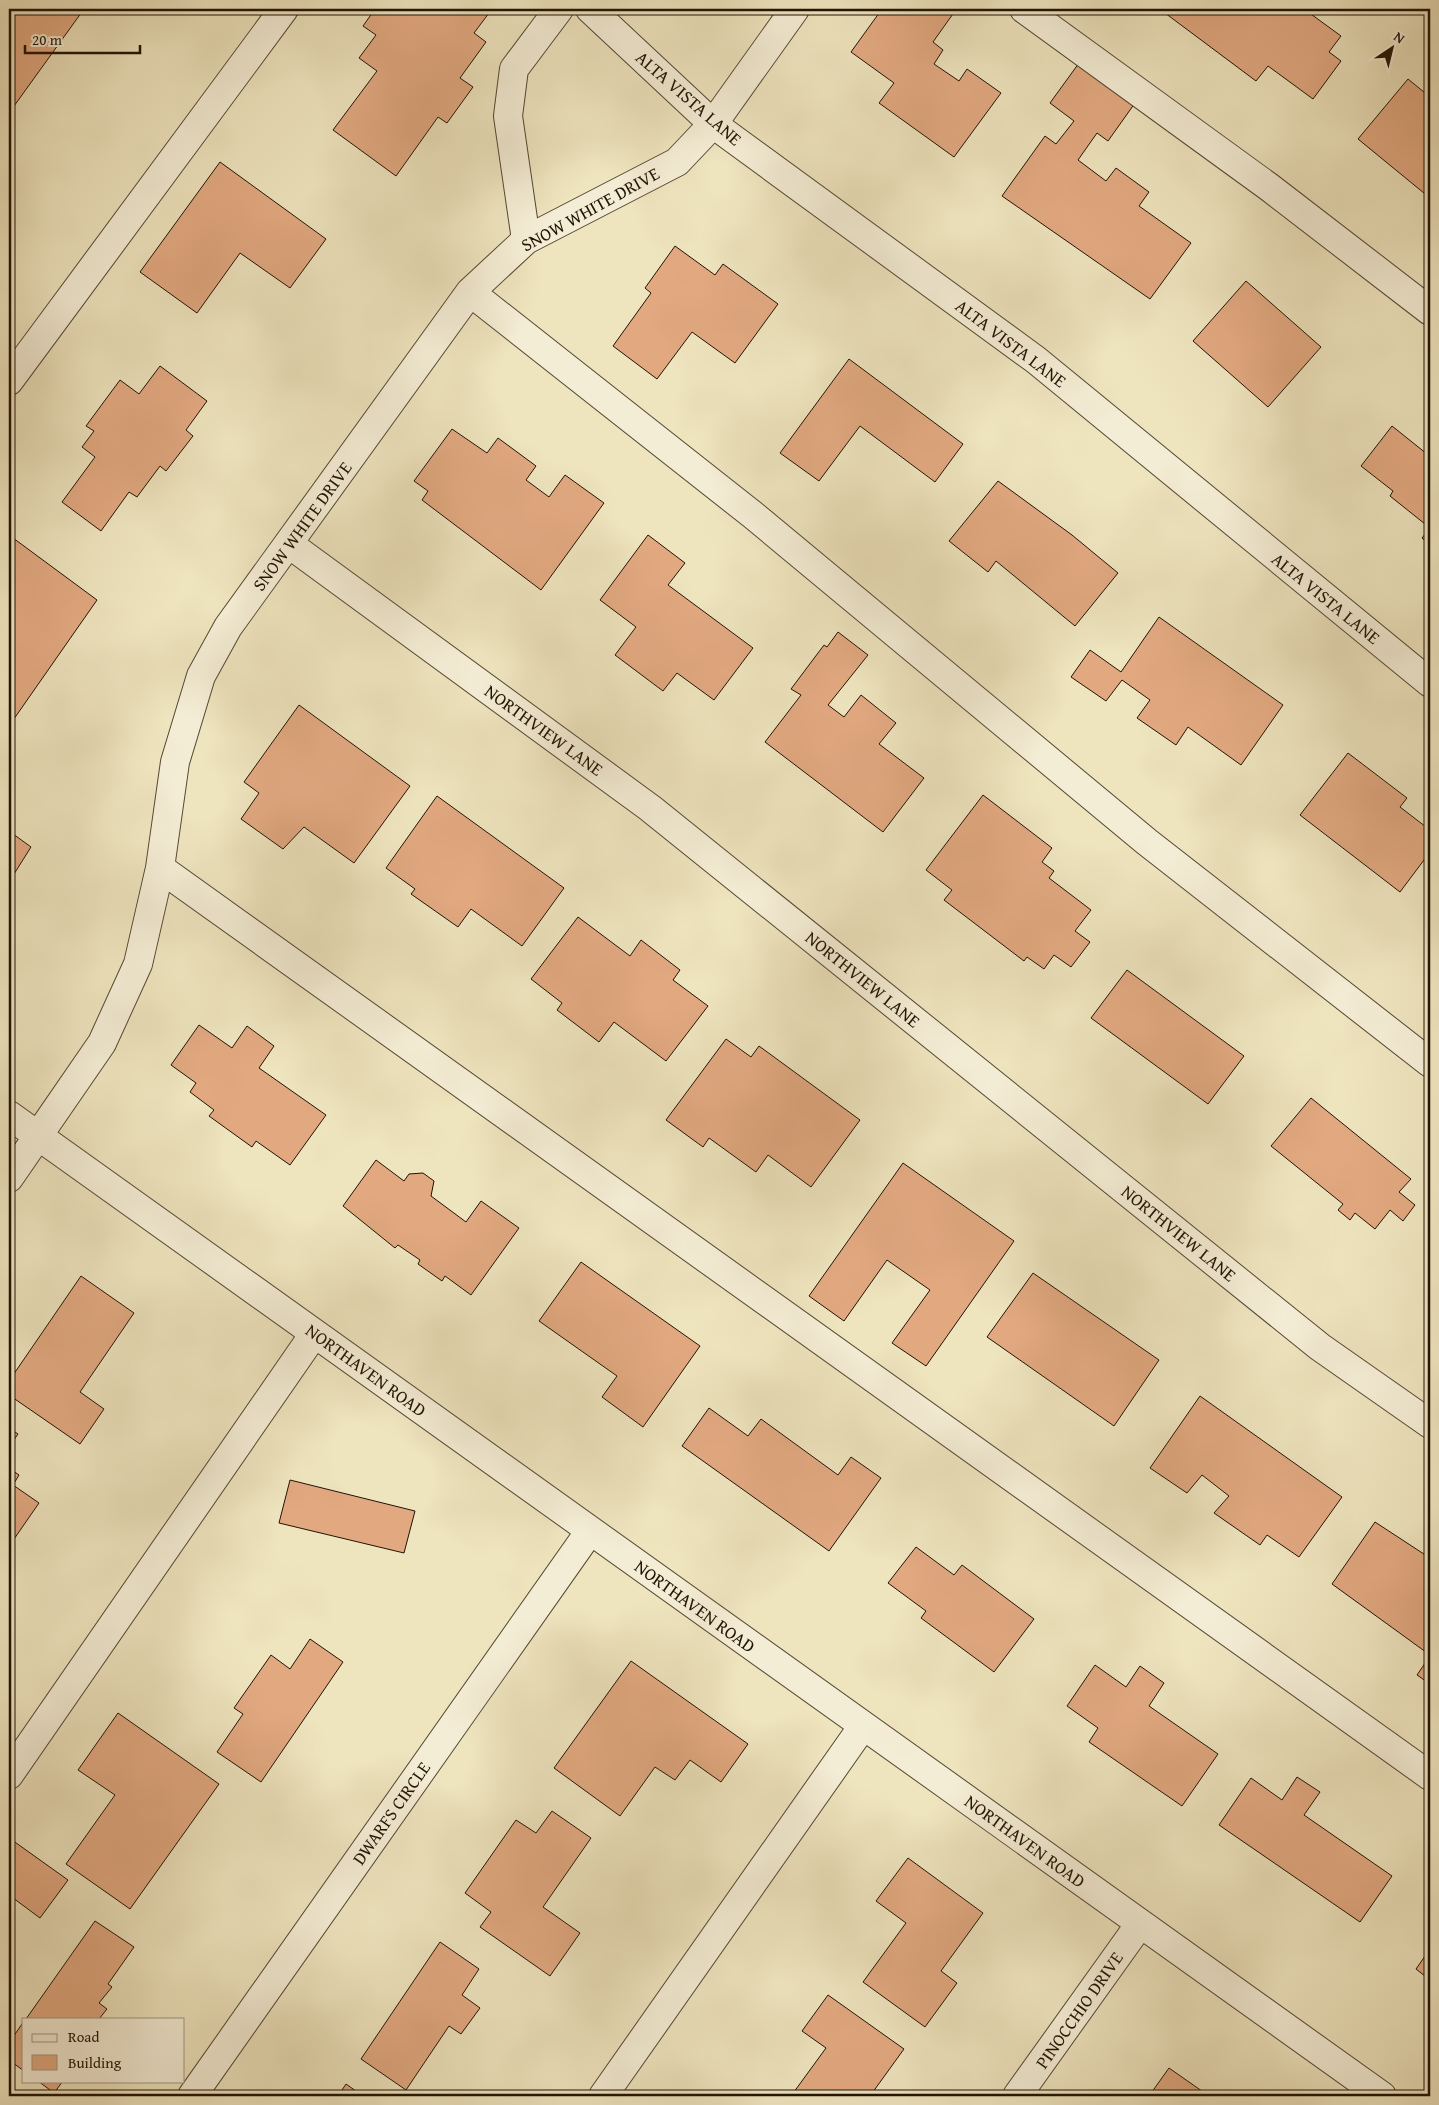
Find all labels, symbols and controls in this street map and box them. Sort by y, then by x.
scale bar [25,22,140,54]
north arrow [1366,22,1416,72]
text: N [1390,26,1410,49]
text: 20 m [32,29,63,50]
street label: ALTA VISTA LANE [630,44,748,152]
street label: SNOW WHITE DRIVE [516,160,664,258]
street label: ALTA VISTA LANE [950,292,1072,394]
street label: SNOW WHITE DRIVE [246,456,358,596]
street label: ALTA VISTA LANE [1266,546,1386,650]
street label: NORTHVIEW LANE [479,678,609,782]
street label: NORTHVIEW LANE [800,924,926,1034]
street label: NORTHVIEW LANE [1116,1178,1242,1288]
street label: NORTHAVEN ROAD [300,1317,432,1423]
street label: NORTHAVEN ROAD [629,1553,761,1659]
street label: DWARFS CIRCLE [345,1756,437,1870]
street label: NORTHAVEN ROAD [959,1788,1091,1894]
street label: PINOCCHIO DRIVE [1028,1946,1130,2074]
legend [22,2018,185,2082]
text: Road [68,2026,99,2047]
text: Building [68,2052,122,2073]

